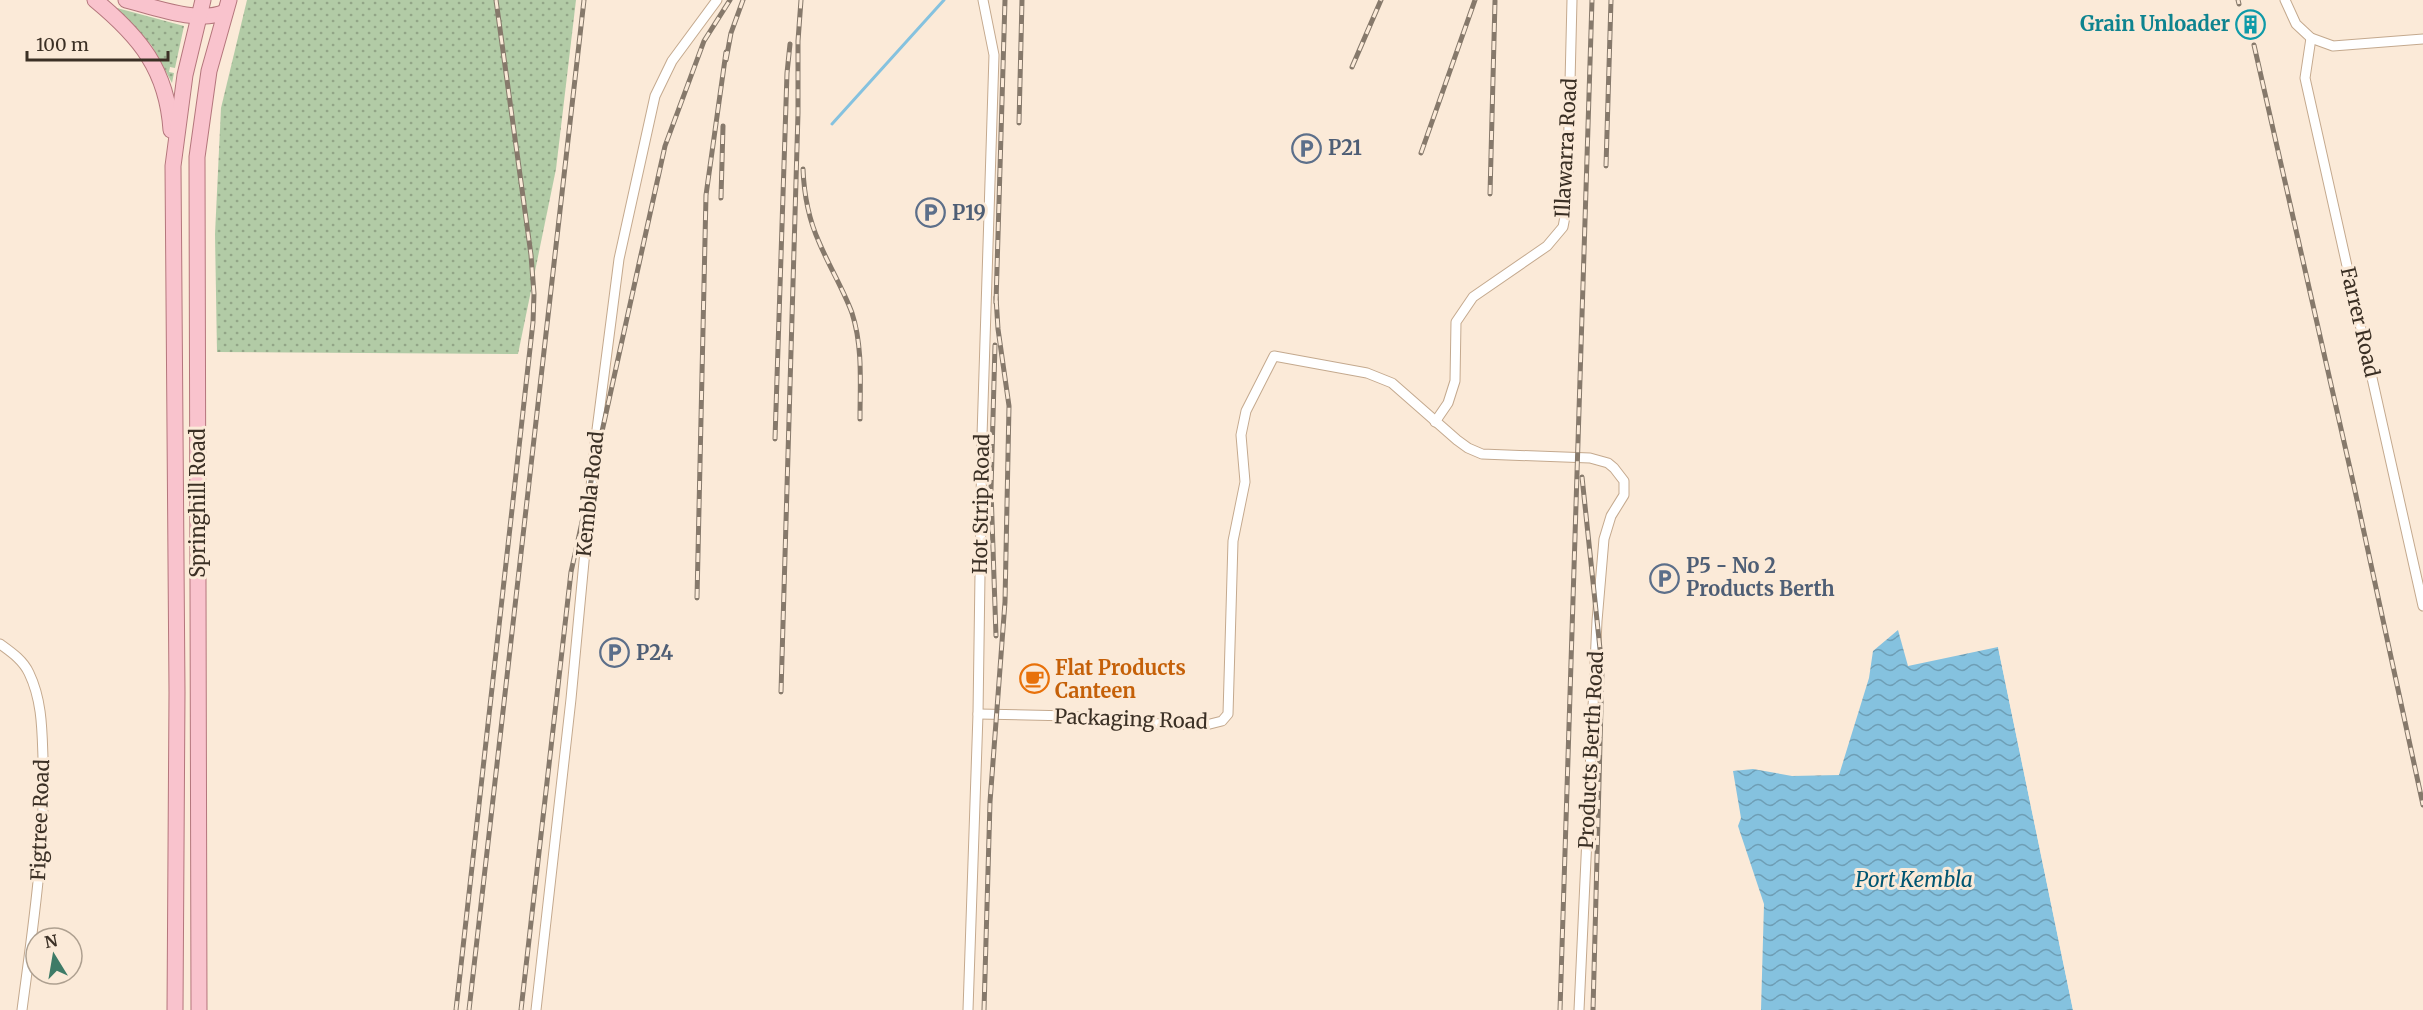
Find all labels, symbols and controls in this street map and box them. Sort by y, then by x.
building icon: Grain Unloader [2235,8,2267,40]
place label: Grain Unloader [2080,11,2230,36]
scale bar [27,24,168,62]
text: 100 m [36,33,89,56]
street label: Illawarra Road [1549,77,1582,218]
parking icon: P21 [1291,132,1323,164]
place label: P21 [1328,135,1362,160]
parking icon: P19 [915,197,947,229]
place label: P19 [952,200,986,225]
street label: Farrer Road [2336,264,2385,379]
street label: Springhill Road [185,428,210,578]
street label: Kembla Road [570,430,609,558]
street label: Hot Strip Road [967,434,994,574]
place label: P5 - No 2 Products Berth [1686,553,1835,601]
parking icon: P5 - No 2 Products Berth [1649,562,1681,594]
parking icon: P24 [599,637,631,669]
place label: P24 [636,640,674,665]
street label: Products Berth Road [1573,650,1608,849]
place label: Flat Products Canteen [1055,655,1186,703]
cafe icon: Flat Products Canteen [1018,663,1050,695]
street label: Packaging Road [1054,703,1208,734]
street label: Figtree Road [25,759,54,881]
water label: Port Kembla [1855,866,1973,893]
north arrow [24,926,84,986]
text: N [43,930,60,952]

